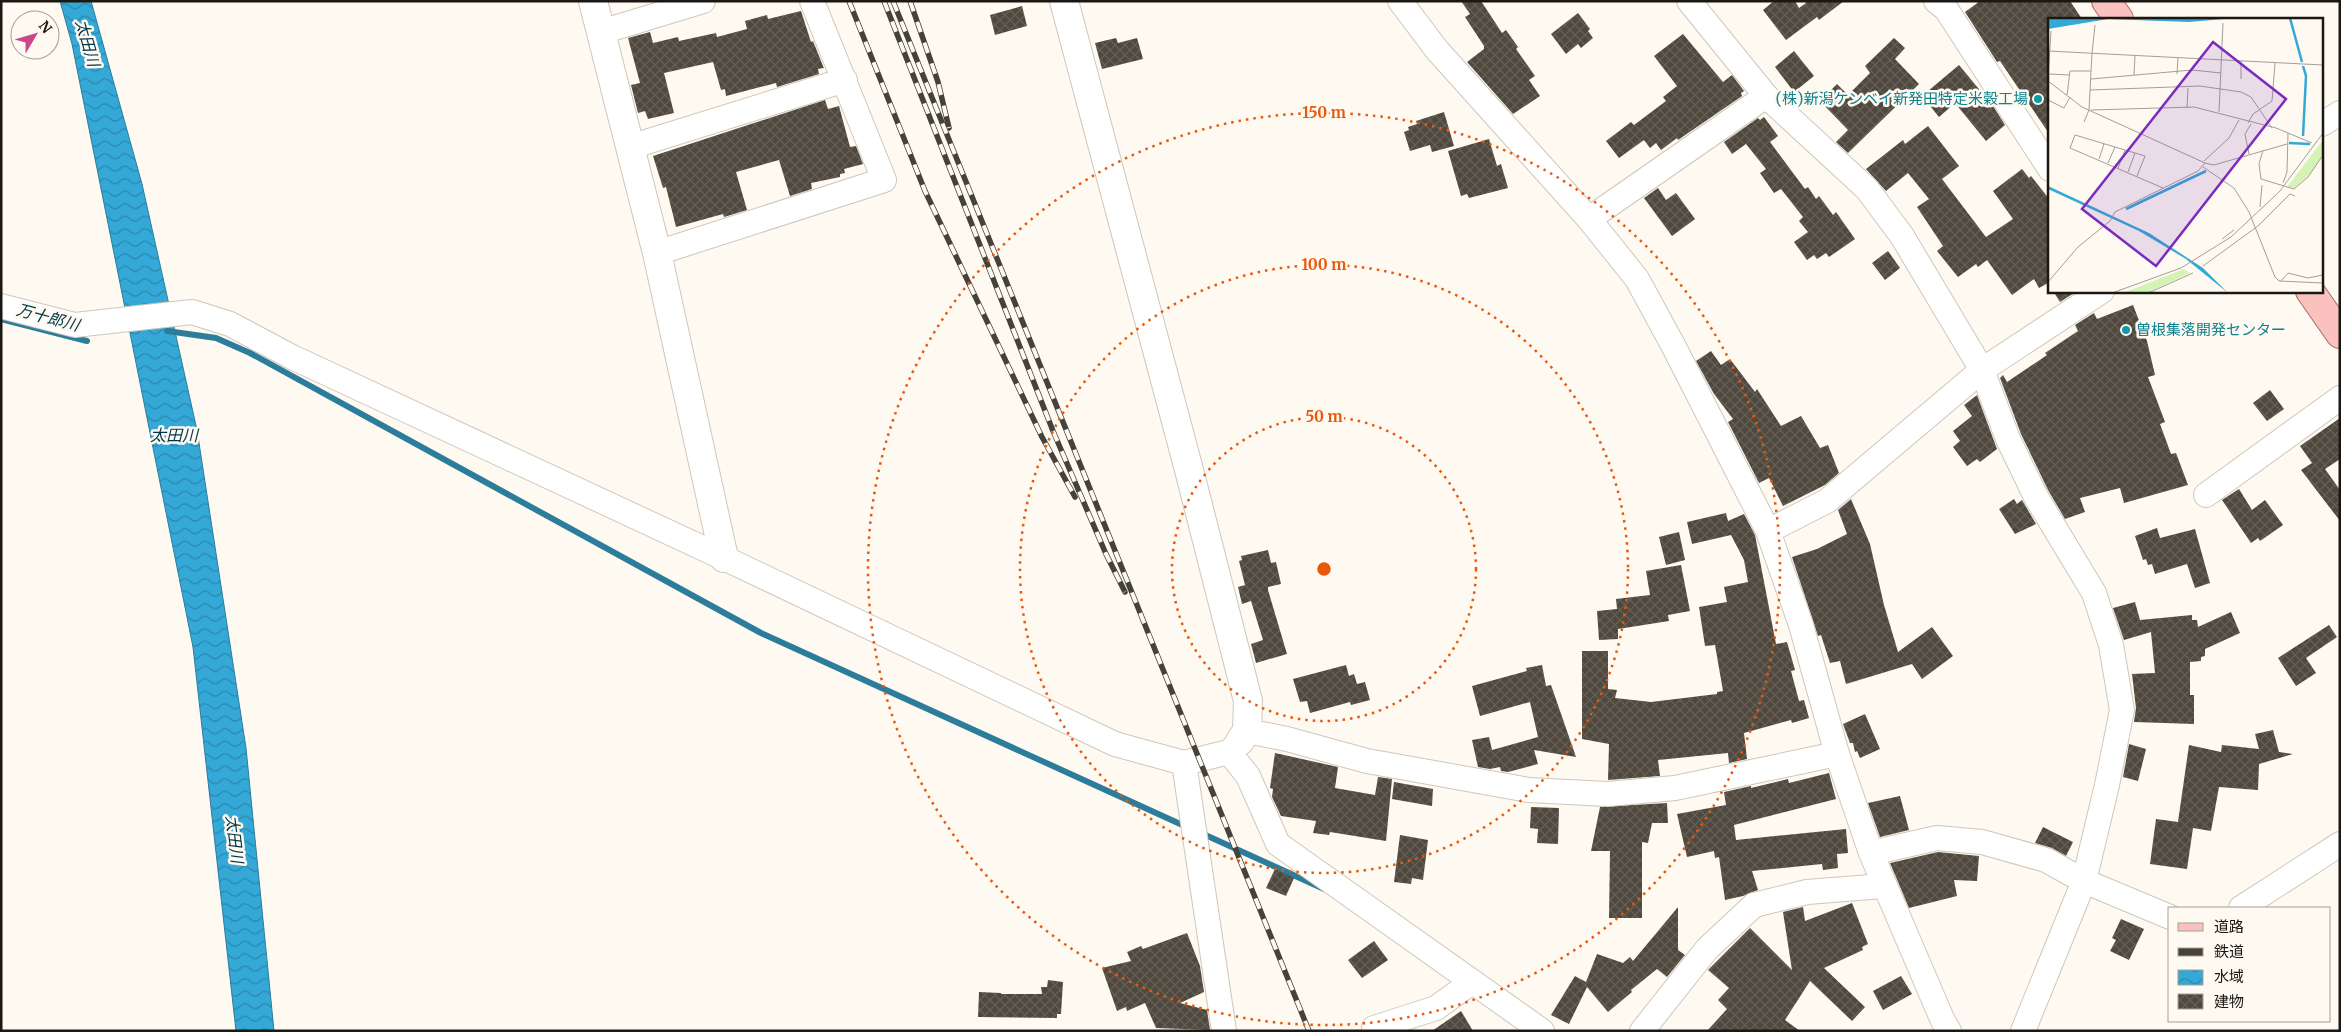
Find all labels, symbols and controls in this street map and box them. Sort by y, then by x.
north arrow [10,10,60,60]
text: N [35,17,56,37]
water label: 太田川 [72,17,105,71]
inset map [2048,18,2324,292]
place label: (株)新潟ケンベイ新発田特定米穀工場 [1776,89,2028,108]
marker: (株)新潟ケンベイ新発田特定米穀工場 [2032,93,2044,105]
text: 150 m [1302,103,1346,122]
text: 100 m [1302,255,1346,274]
water label: 万十郎川 [14,299,83,335]
place label: 曽根集落開発センター [2136,320,2286,339]
marker: 曽根集落開発センター [2120,324,2132,336]
text: 50 m [1305,407,1343,426]
water label: 太田川 [150,425,200,445]
centre of rings [1315,560,1333,578]
water label: 太田川 [222,814,248,866]
legend [2168,907,2331,1022]
text: 道路 [2214,917,2244,936]
text: 鉄道 [2214,942,2244,961]
text: 水域 [2214,967,2244,986]
text: 建物 [2214,992,2244,1011]

